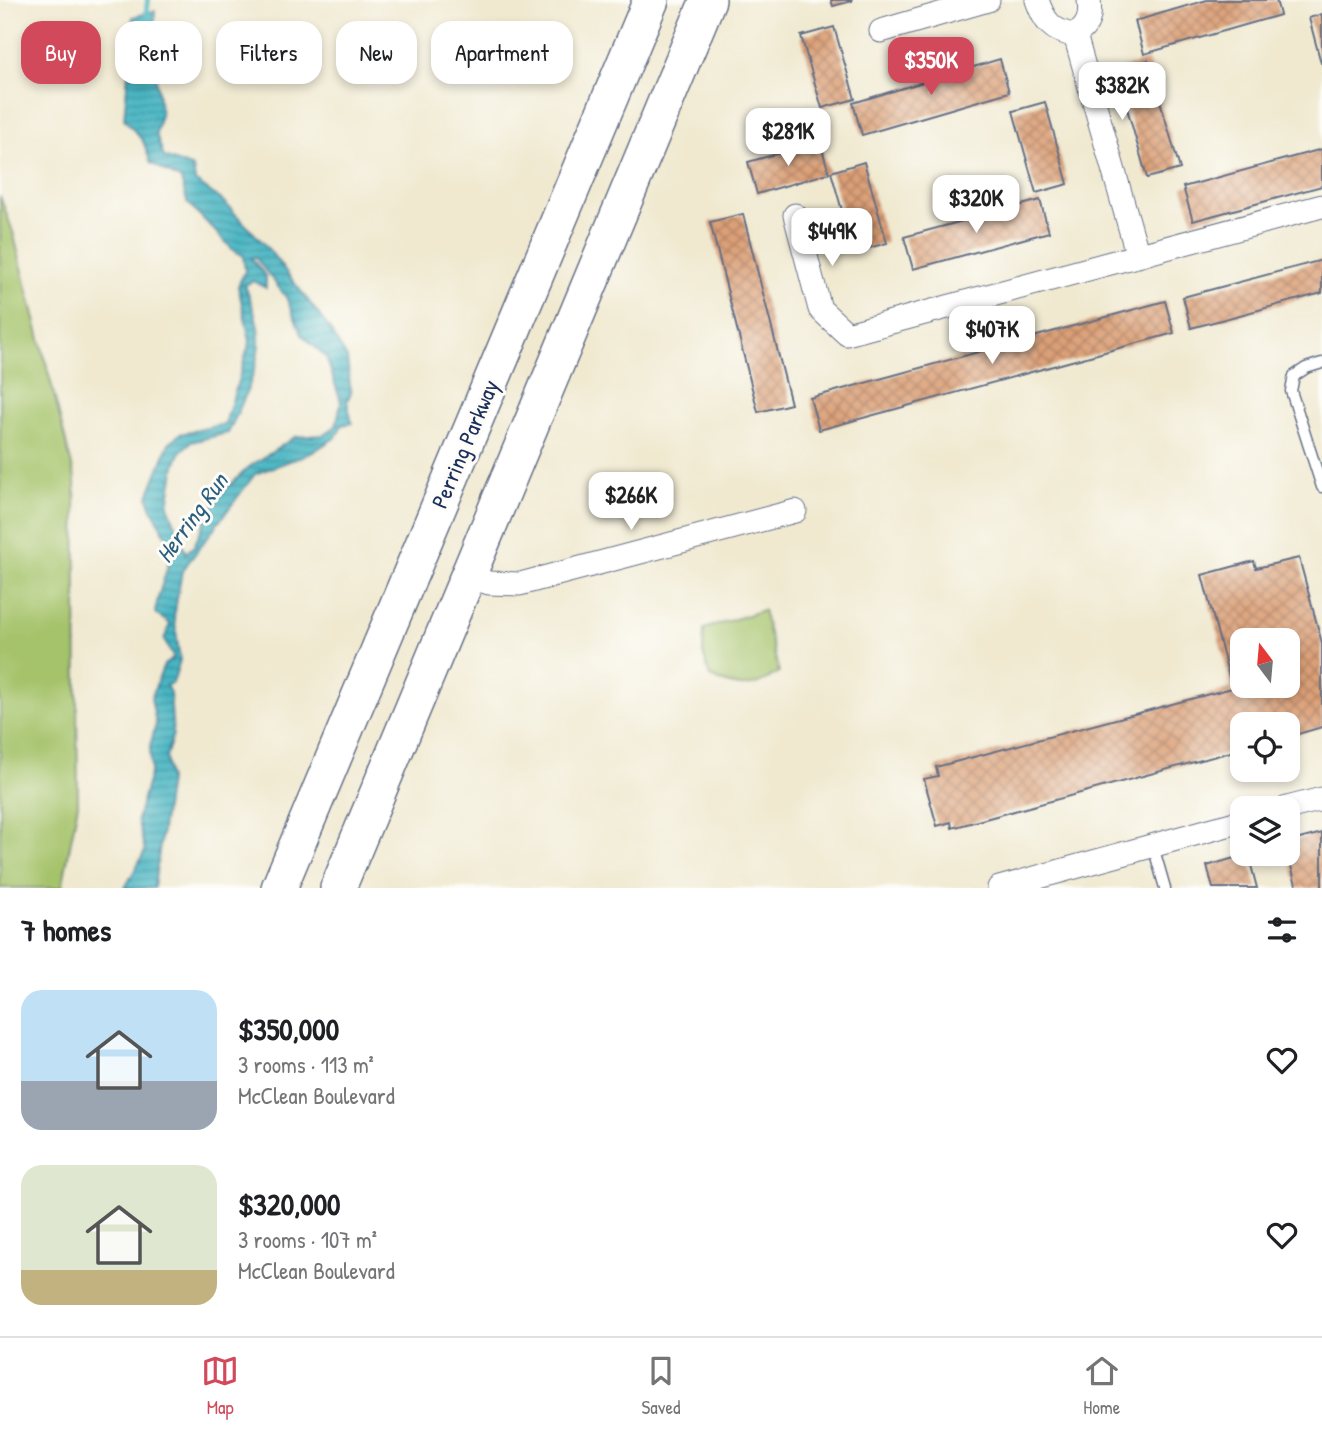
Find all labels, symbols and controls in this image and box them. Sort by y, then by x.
chip: Buy [21,21,101,84]
chip: Rent [115,21,202,84]
chip: Filters [216,21,322,84]
chip: New [336,21,417,84]
chip: Apartment [431,21,573,84]
pin: $350K [882,38,980,97]
text: $350K [904,44,958,75]
pin: $382K [1073,62,1171,122]
text: $382K [1095,69,1149,100]
pin: $281K [739,108,837,168]
text: $281K [762,115,814,146]
pin: $320K [927,176,1025,235]
text: $320K [948,182,1004,213]
pin: $449K [783,208,881,268]
text: $449K [807,215,857,246]
pin: $407K [943,306,1041,366]
text: $407K [965,313,1019,344]
street label: Perring Parkway [424,375,506,513]
water label: Herring Run [148,465,236,569]
pin: $266K [582,472,680,532]
text: $266K [605,479,657,510]
north arrow [1230,628,1300,698]
map controls [1230,628,1300,866]
button: locate [1230,712,1300,782]
button: layers [1230,796,1300,866]
text: 7 homes [21,910,111,950]
icon: filters [1263,911,1301,949]
text: $350,000 [238,1009,339,1049]
icon: home [77,1018,161,1102]
icon: heart [1263,1041,1301,1079]
text: 3 rooms · 113 m² [238,1049,374,1080]
text: McClean Boulevard [238,1080,395,1111]
text: $320,000 [238,1184,341,1224]
icon: home [77,1193,161,1277]
icon: heart [1263,1216,1301,1254]
text: 3 rooms · 107 m² [238,1224,377,1255]
text: McClean Boulevard [238,1255,395,1286]
tab: Map [201,1352,239,1420]
tab: Saved [642,1352,680,1420]
tab: Home [1083,1352,1121,1420]

